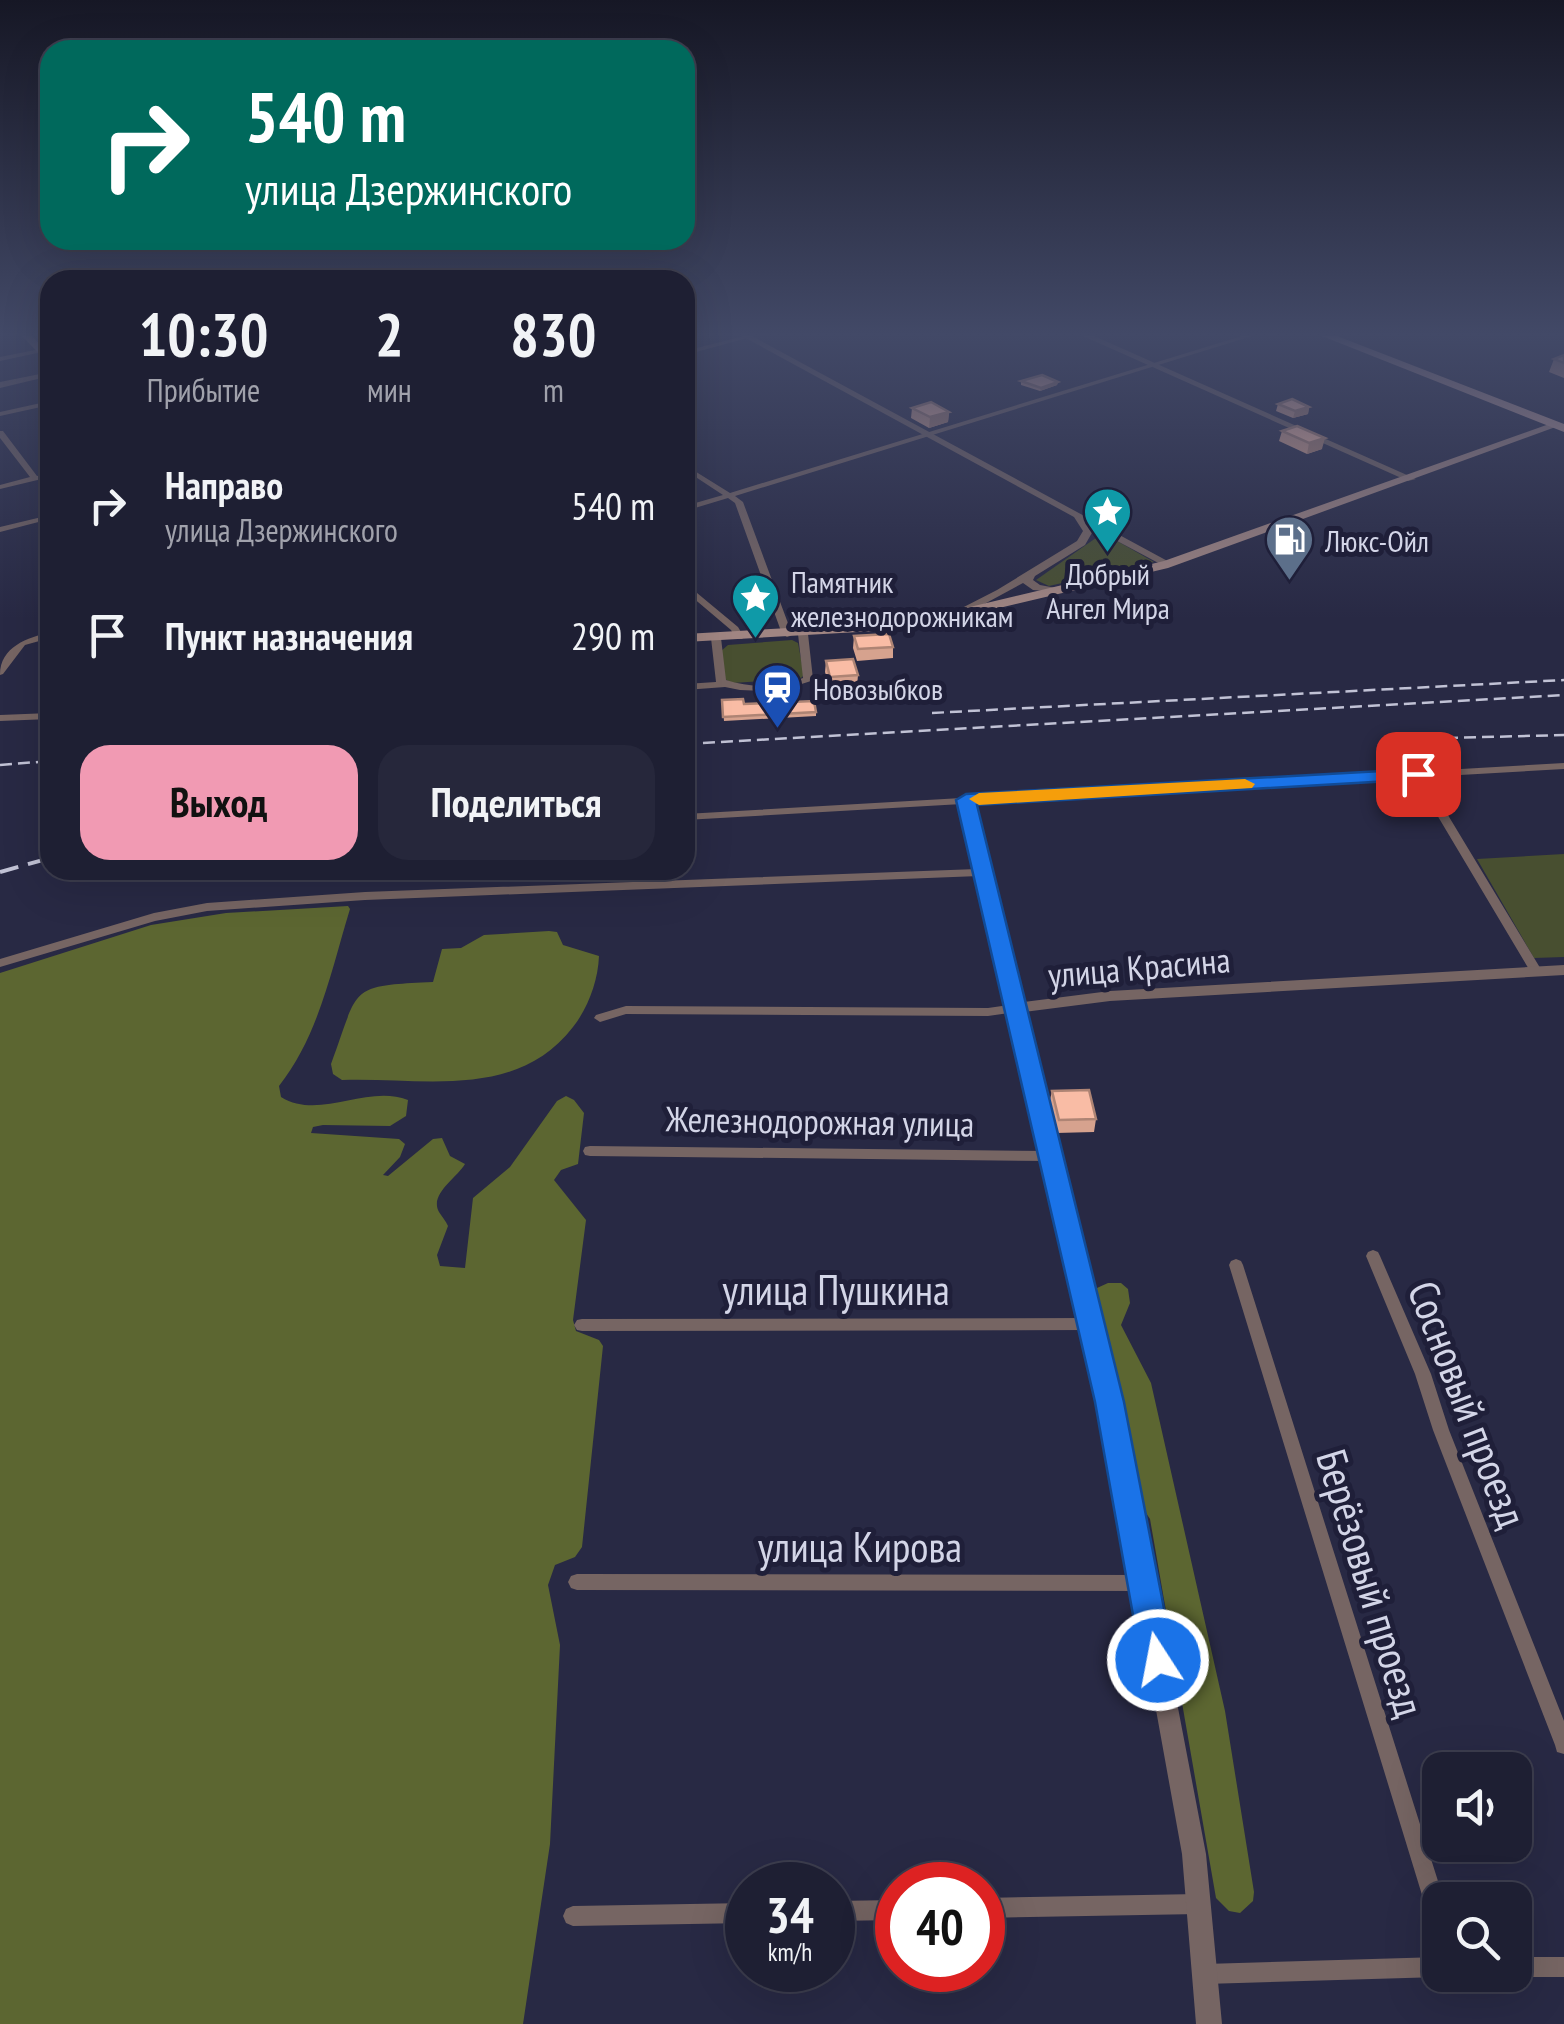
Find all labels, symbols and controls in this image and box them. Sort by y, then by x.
text: 540 m [245,71,406,161]
icon: right [80,80,210,210]
text: улица Дзержинского [245,159,572,217]
text: 10:30 [139,295,268,373]
text: 2 [375,295,404,373]
text: 830 [510,295,596,373]
text: Прибытие [147,369,260,411]
text: мин [367,369,412,411]
text: m [543,369,564,411]
text: Направо [165,460,283,509]
icon: right [80,478,135,533]
text: 540 m [571,481,655,530]
place icon: Добрый Ангел Мира [1082,486,1134,554]
text: улица Дзержинского [165,509,398,551]
fuel station icon: Люкс-Ойл [1264,514,1316,582]
place label: Люкс-Ойл [1324,521,1429,560]
place label: Добрый Ангел Мира [1046,554,1170,627]
place label: Памятник железнодорожникам [791,562,1013,635]
place icon: Памятник железнодорожникам [730,572,782,640]
icon: arrive [80,608,135,663]
text: Пункт назначения [165,611,413,660]
text: 290 m [571,611,655,660]
station icon: Новозыбков [752,662,804,730]
place label: Новозыбков [813,669,943,708]
pin [1376,732,1461,817]
button: Выход [80,745,358,860]
button: Поделиться [378,745,655,860]
icon: arrive [1391,747,1446,802]
street label: улица Красина [1046,936,1232,998]
street label: Железнодорожная улица [664,1095,975,1147]
street label: улица Пушкина [722,1262,950,1317]
street label: Сосновый проезд [1396,1273,1540,1535]
street label: Берёзовый проезд [1304,1443,1438,1723]
street label: улица Кирова [758,1519,962,1574]
position arrow [1106,1608,1210,1712]
map controls [1422,1752,1532,1992]
button: sound [1422,1752,1532,1862]
speed limit sign: 40 [875,1862,1005,1992]
text: 34 [766,1882,814,1947]
button: search [1422,1882,1532,1992]
text: km/h [768,1936,812,1968]

